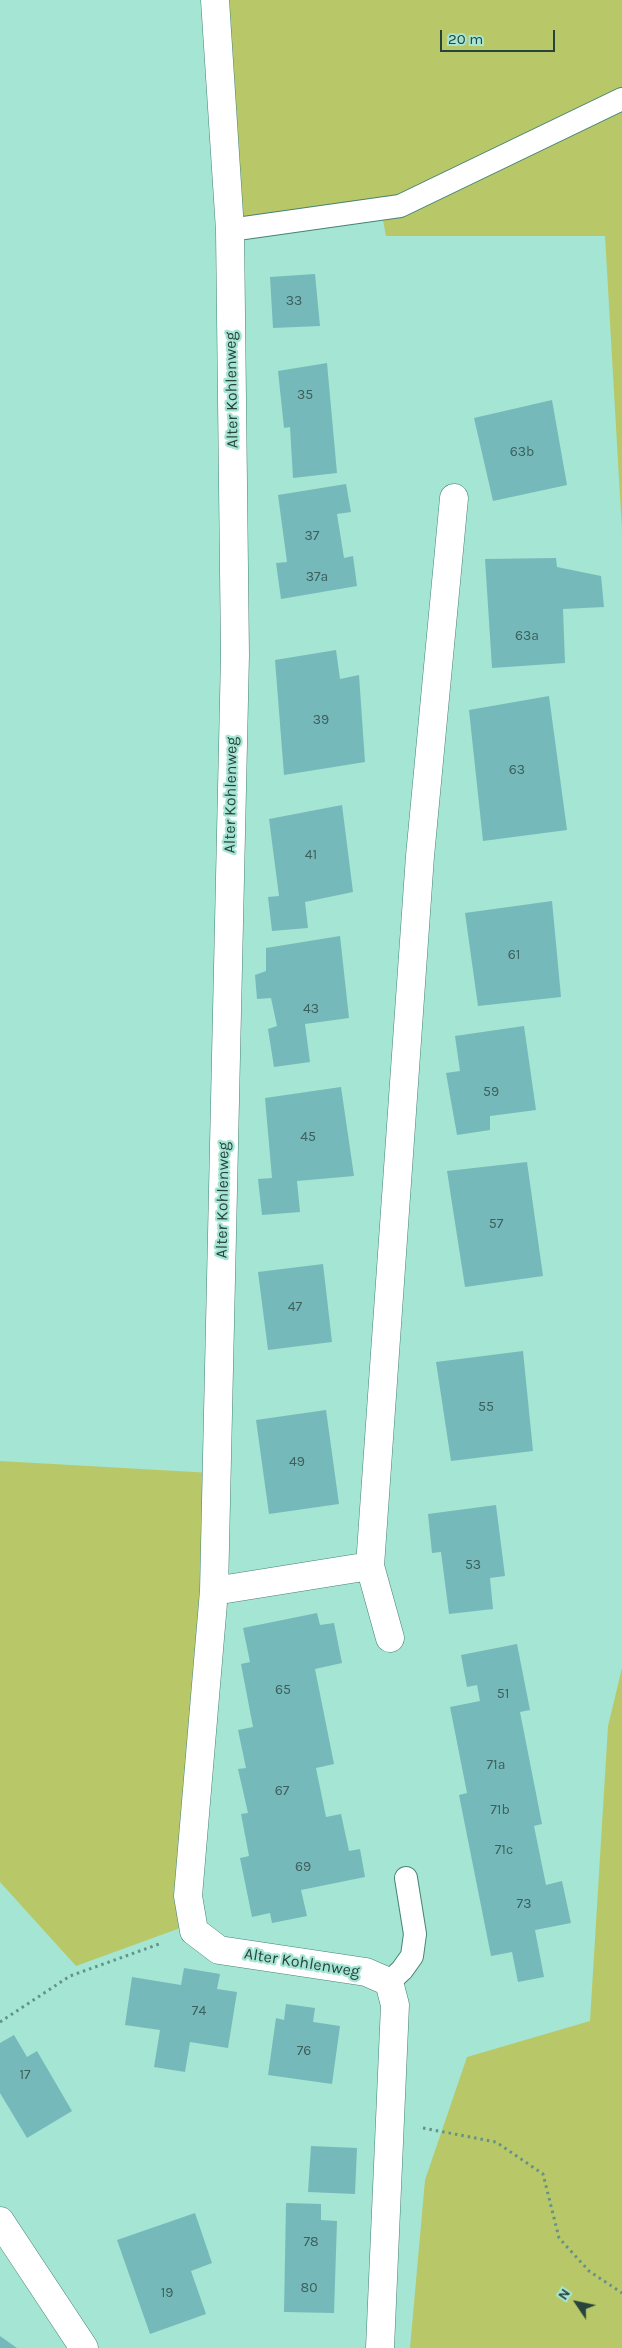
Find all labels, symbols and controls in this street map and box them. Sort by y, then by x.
scale bar [442,20,557,52]
text: 20 m [448,30,483,48]
house number: 33 [286,293,302,309]
street label: Alter Kohlenweg [221,331,243,449]
house number: 35 [297,387,313,403]
house number: 63b [510,444,534,460]
house number: 37 [305,528,319,544]
house number: 37a [306,569,328,585]
house number: 63a [515,628,539,644]
house number: 39 [313,712,329,728]
street label: Alter Kohlenweg [220,736,242,854]
house number: 63 [509,762,525,778]
house number: 41 [305,847,317,863]
house number: 61 [508,947,520,963]
house number: 43 [303,1001,319,1017]
house number: 59 [483,1084,499,1100]
house number: 45 [300,1129,316,1145]
street label: Alter Kohlenweg [212,1141,234,1259]
house number: 57 [489,1216,503,1232]
house number: 47 [288,1299,302,1315]
house number: 55 [478,1399,494,1415]
house number: 49 [289,1454,305,1470]
house number: 53 [465,1557,481,1573]
house number: 65 [275,1682,291,1698]
house number: 51 [497,1686,509,1702]
house number: 71a [487,1757,505,1773]
house number: 67 [275,1783,289,1799]
house number: 71b [490,1802,510,1818]
house number: 71c [495,1842,513,1858]
house number: 69 [295,1859,311,1875]
house number: 73 [517,1896,531,1912]
street label: Alter Kohlenweg [243,1944,361,1982]
house number: 74 [192,2003,206,2019]
house number: 76 [297,2043,311,2059]
house number: 17 [19,2067,31,2083]
house number: 78 [303,2234,319,2250]
north arrow [552,2278,602,2328]
house number: 80 [301,2280,317,2296]
house number: 19 [161,2285,173,2301]
text: N [554,2285,574,2303]

